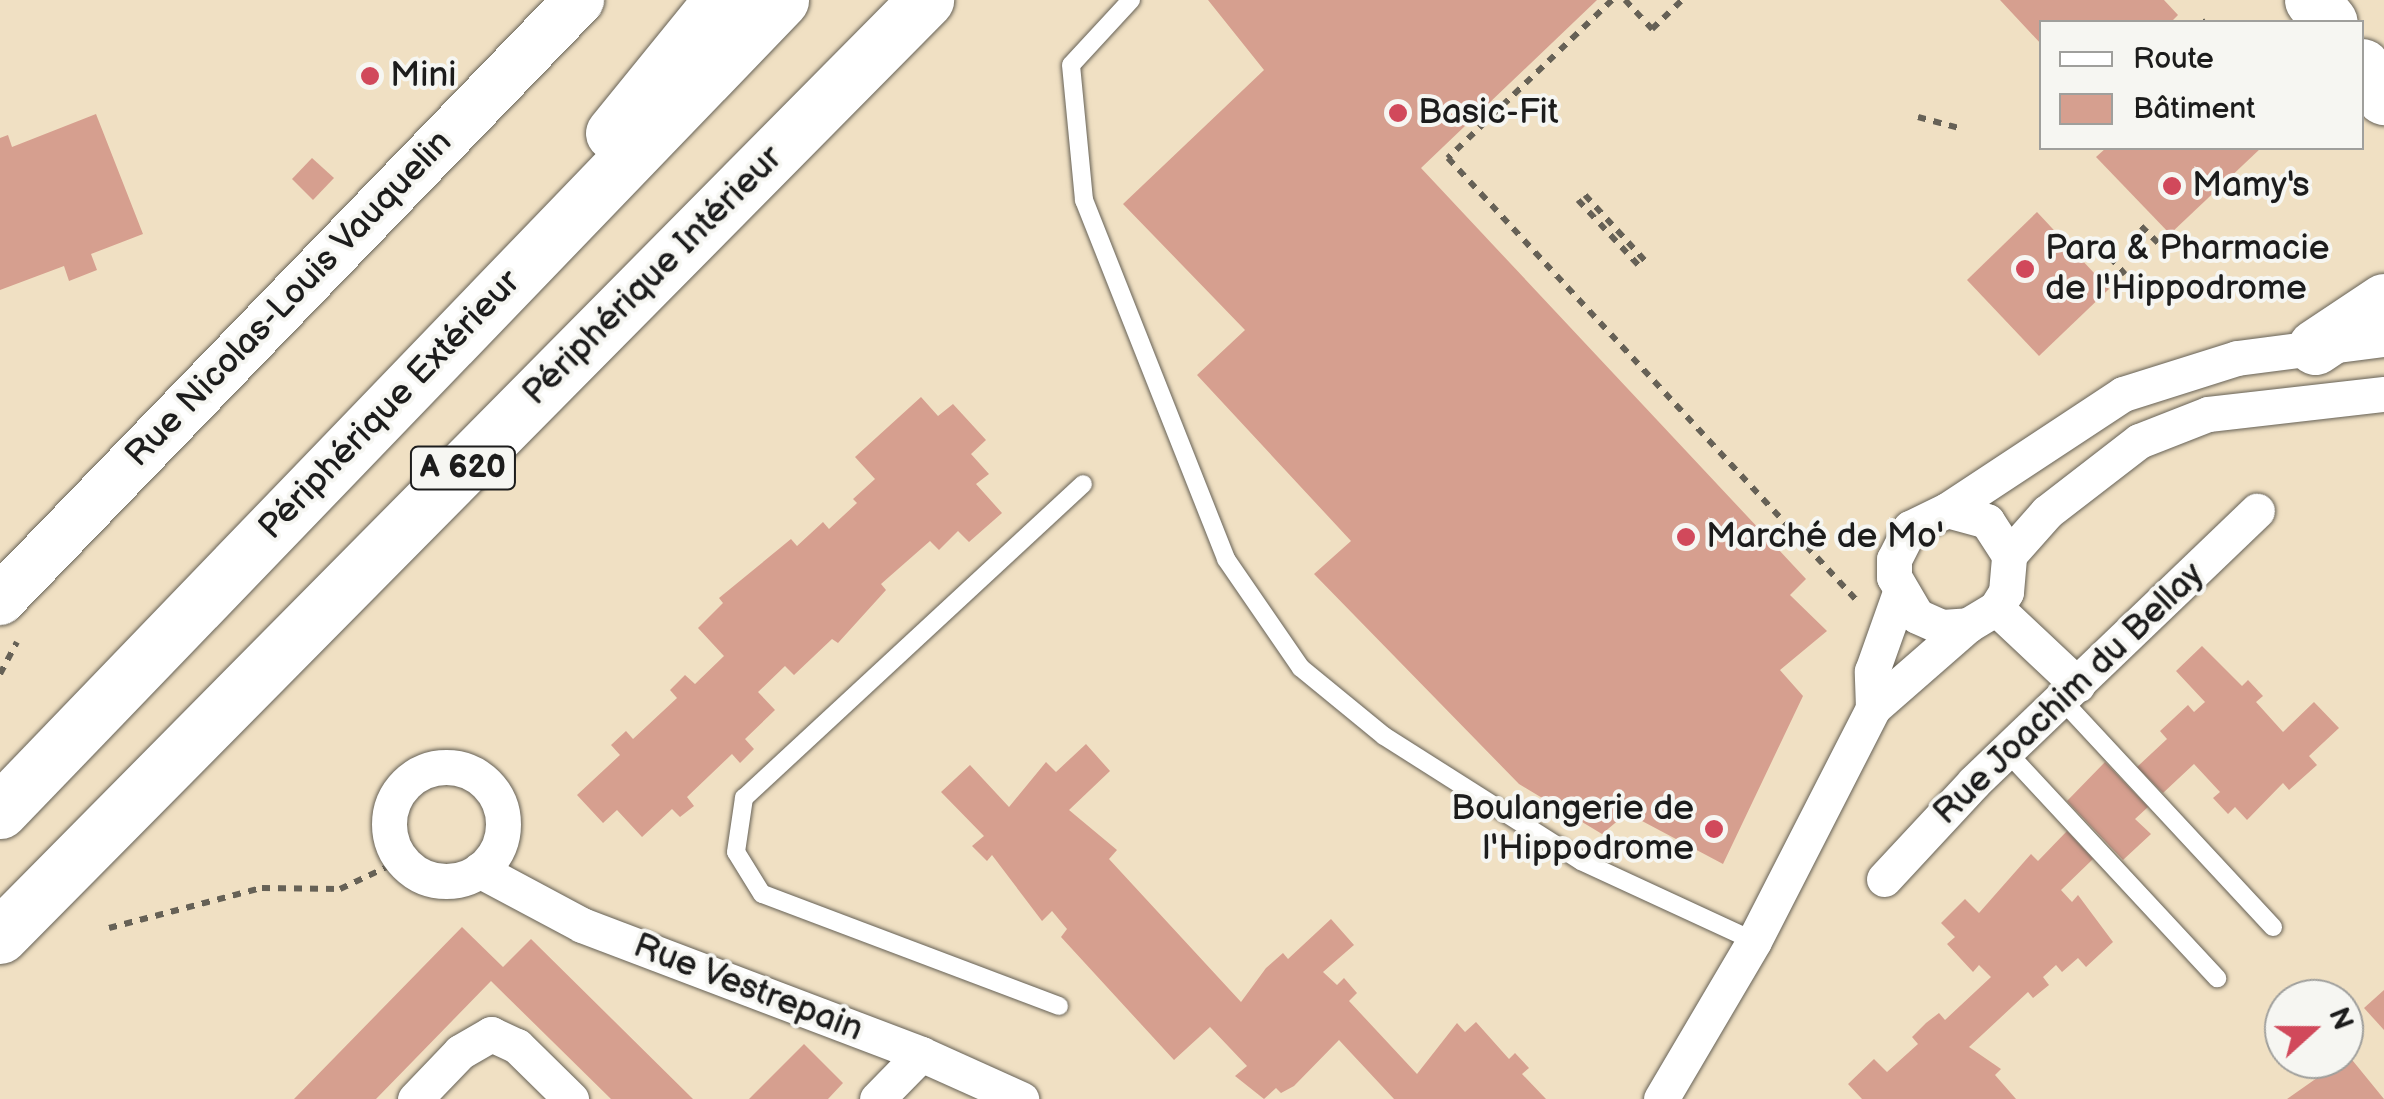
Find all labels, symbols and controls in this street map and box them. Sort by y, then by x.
legend [2039,20,2364,150]
text: Route [2133,41,2214,77]
place label: Mini [390,55,456,97]
marker: Mini [359,65,381,87]
text: Bâtiment [2133,91,2256,127]
place label: Basic-Fit [1418,92,1559,134]
marker: Basic-Fit [1387,102,1409,124]
street label: Rue Nicolas-Louis Vauquelin [117,122,461,476]
street label: Périphérique Intérieur [515,138,791,414]
place label: Mamy's [2192,165,2310,207]
marker: Mamy's [2161,175,2183,197]
place label: Para & Pharmacie de l'Hippodrome [2045,228,2329,310]
marker: Para & Pharmacie de l'Hippodrome [2014,258,2036,280]
street label: Périphérique Extérieur [251,262,529,548]
road number: A 620 [408,441,518,495]
place label: Marché de Mo' [1706,516,1944,558]
marker: Marché de Mo' [1675,526,1697,548]
street label: Rue Joachim du Bellay [1925,553,2213,835]
place label: Boulangerie de l'Hippodrome [1451,788,1694,870]
marker: Boulangerie de l'Hippodrome [1703,818,1725,840]
street label: Rue Vestrepain [627,925,869,1051]
north arrow [2264,979,2364,1079]
text: N [2321,1003,2360,1035]

